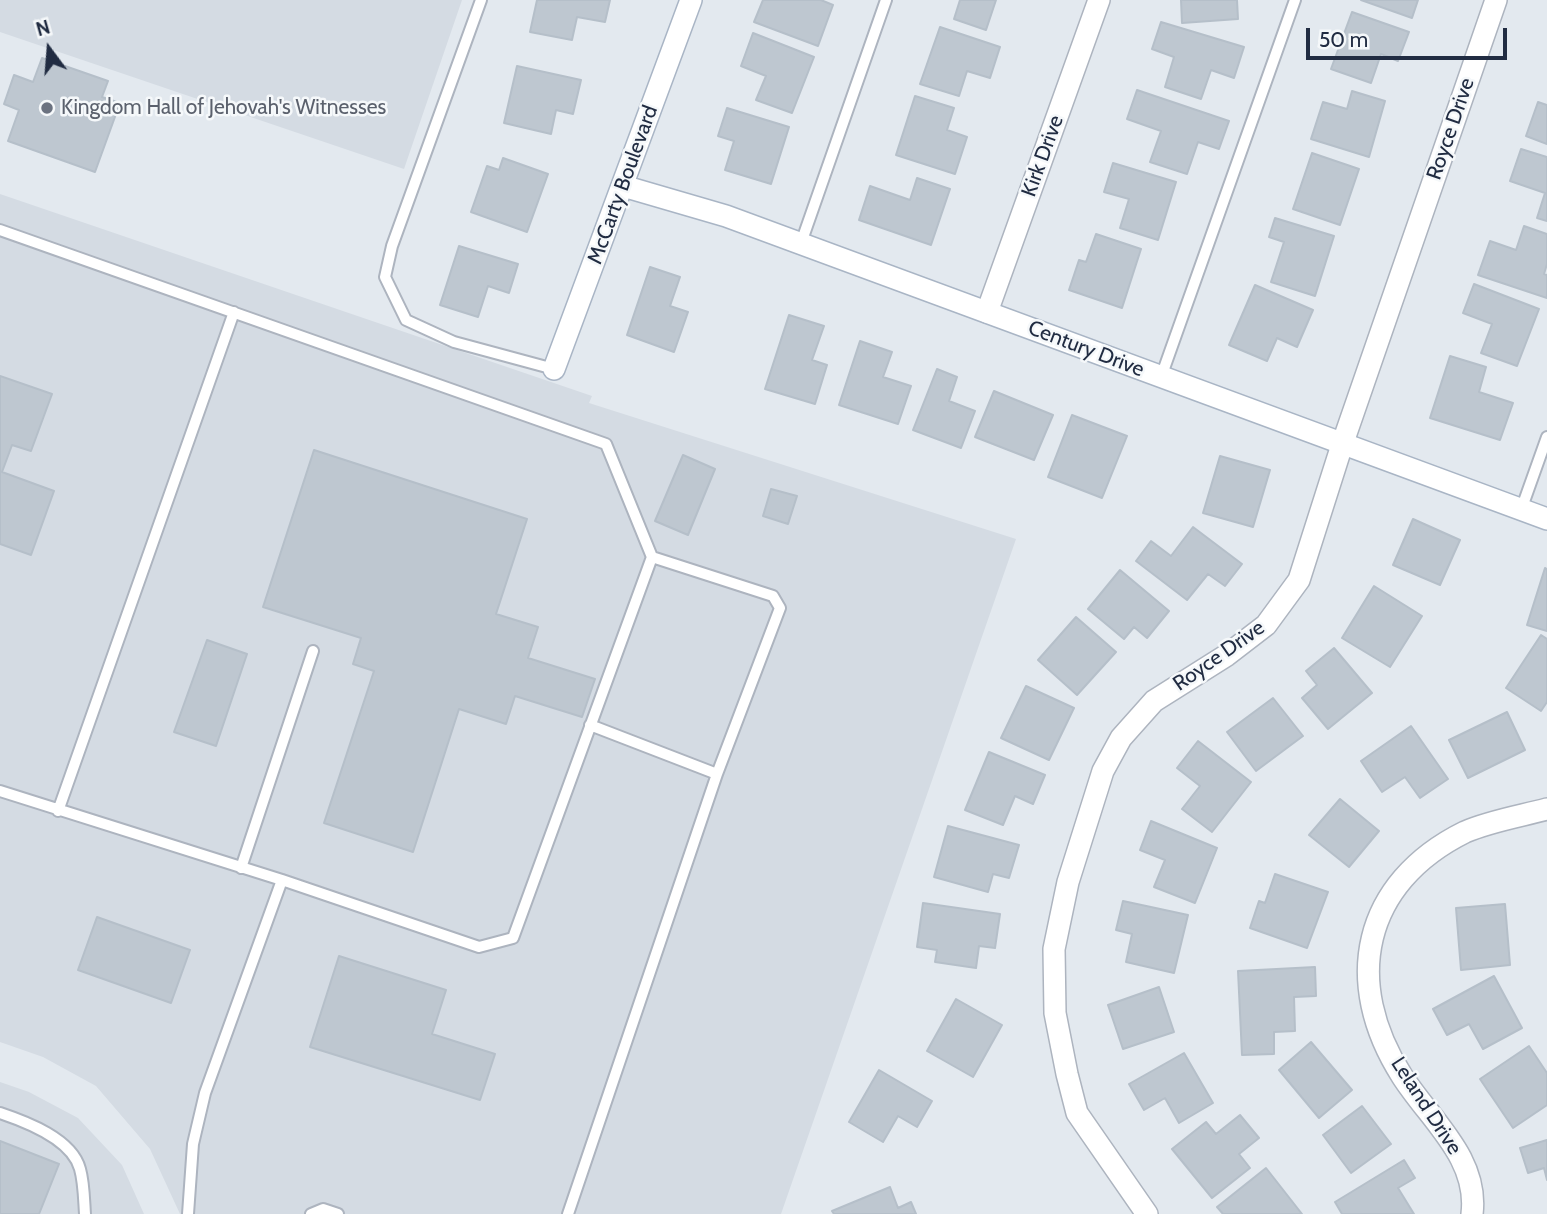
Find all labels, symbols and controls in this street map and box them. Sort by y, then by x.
north arrow [14,14,84,84]
scale bar [1309,14,1510,58]
text: N [33,15,53,41]
text: 50 m [1319,27,1368,52]
street label: Royce Drive [1422,75,1480,183]
place label: Kingdom Hall of Jehovah's Witnesses [61,95,386,121]
marker: Kingdom Hall of Jehovah's Witnesses [39,100,55,116]
street label: McCarty Boulevard [583,102,663,268]
street label: Kirk Drive [1017,112,1069,200]
street label: Century Drive [1024,315,1148,383]
street label: Royce Drive [1168,615,1270,697]
street label: Leland Drive [1385,1052,1467,1160]

